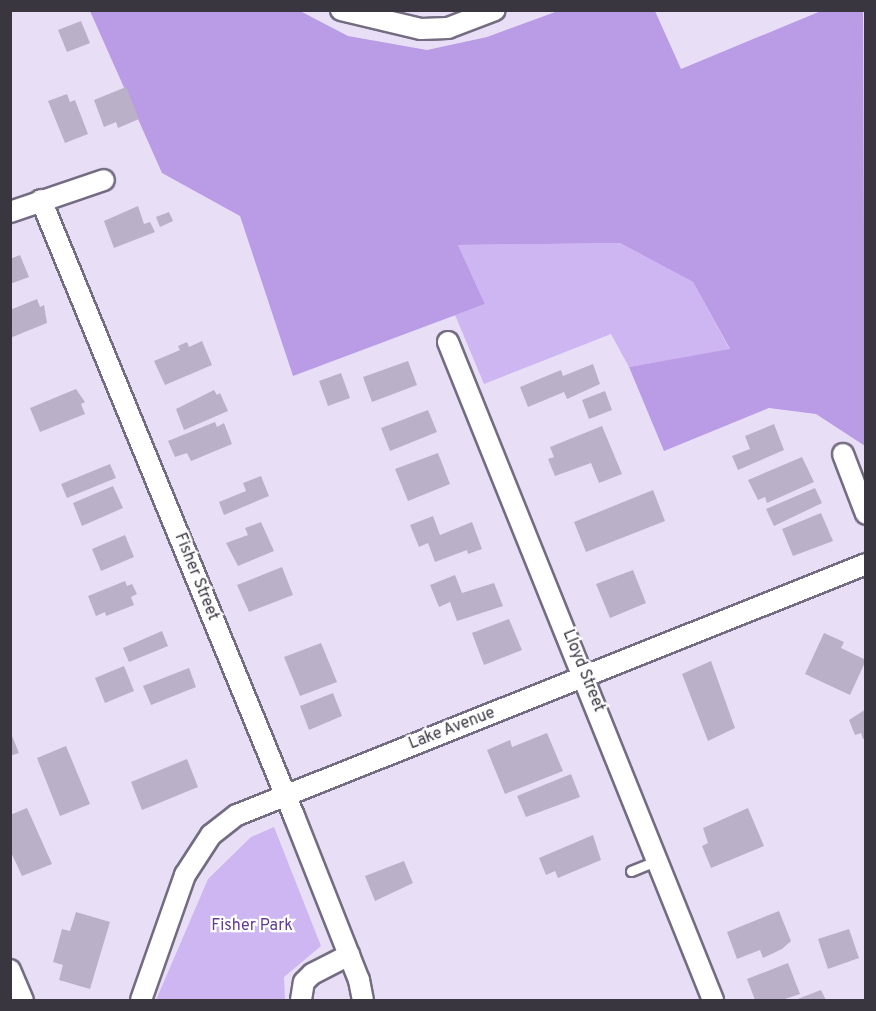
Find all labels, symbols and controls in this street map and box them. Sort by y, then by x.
street label: Fisher Street [170,530,222,624]
street label: Lloyd Street [558,627,608,715]
street label: Lake Avenue [406,704,498,754]
park label: Fisher Park [211,916,293,936]

